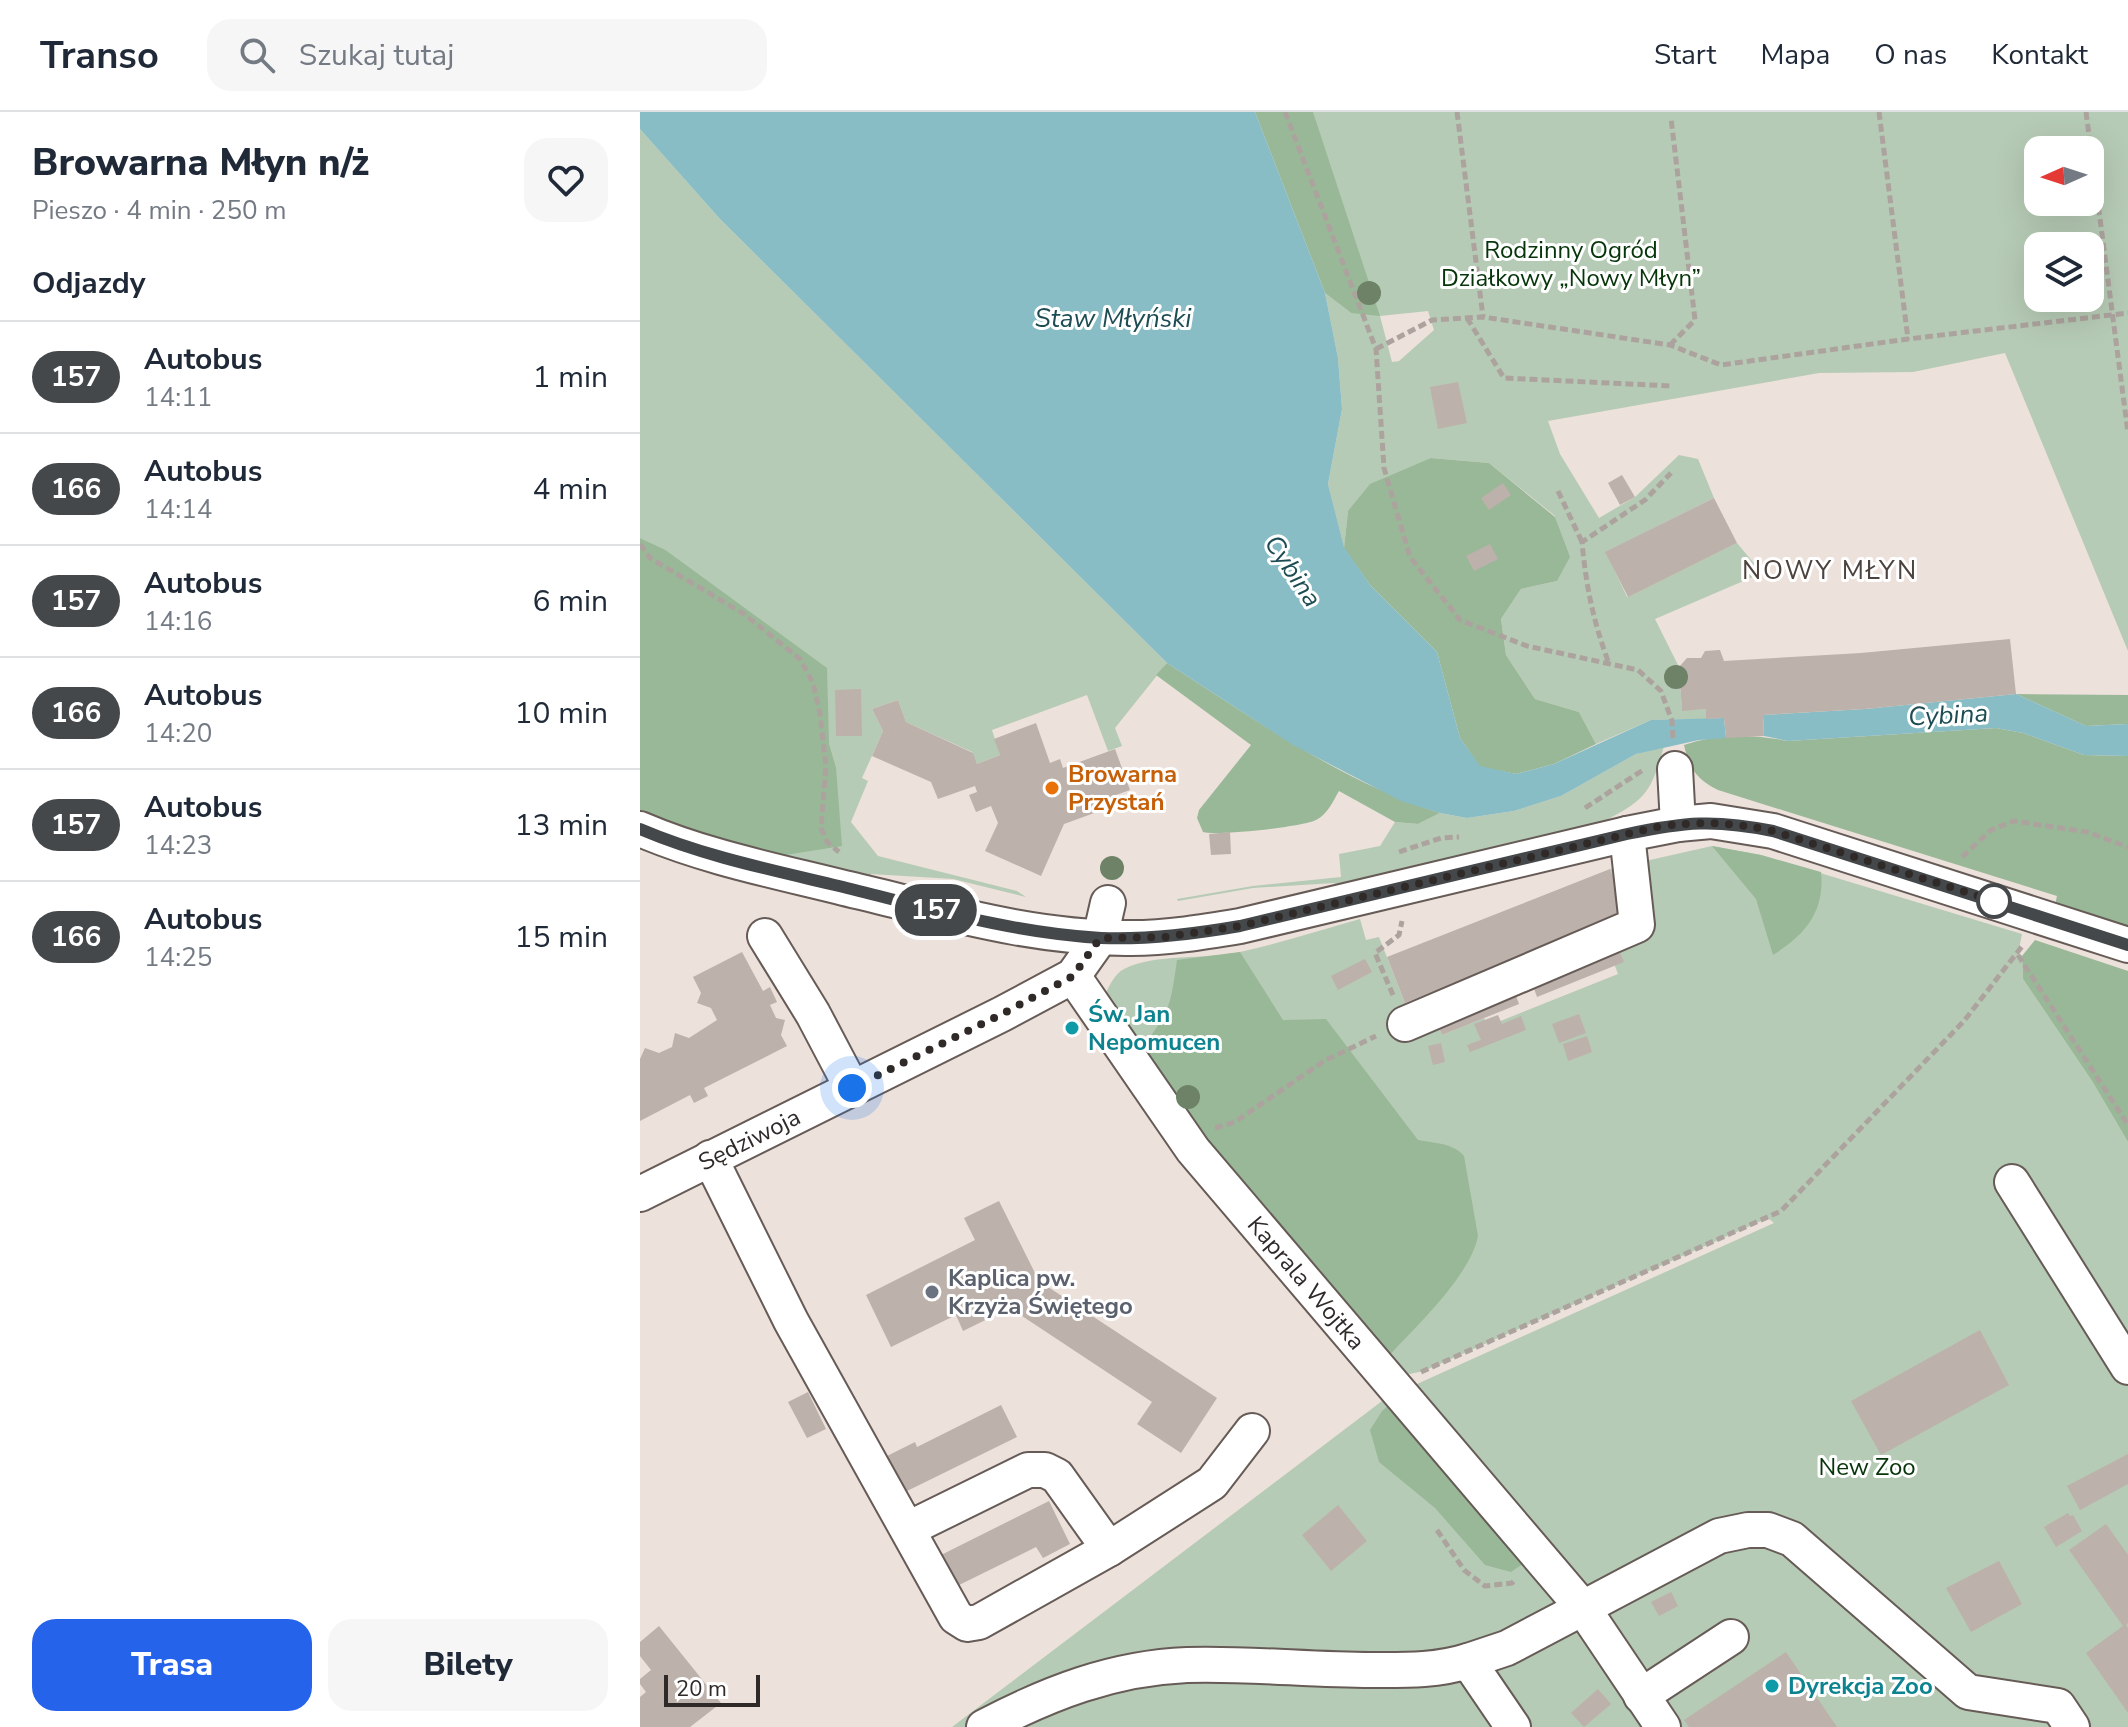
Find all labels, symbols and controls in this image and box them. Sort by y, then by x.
search box [207,19,767,91]
text: Transo [40,30,159,81]
icon: search [235,33,279,77]
text: Szukaj tutaj [299,35,454,76]
text: Start [1654,36,1716,74]
text: Mapa [1760,36,1830,74]
text: O nas [1874,36,1947,74]
text: Kontakt [1991,36,2088,74]
north arrow [2024,136,2104,216]
map controls [2024,136,2104,312]
text: Browarna Młyn n/ż [32,137,369,188]
button: heart [524,138,608,222]
text: Pieszo · 4 min · 250 m [32,193,287,228]
button: layers [2024,232,2104,312]
park label: Rodzinny Ogród Działkowy „Nowy Młyn” [1441,234,1701,294]
text: Odjazdy [32,263,145,304]
water label: Staw Młyński [1035,301,1192,336]
text: Autobus [144,339,262,380]
text: 1 min [533,357,608,398]
text: 157 [51,358,101,396]
text: 14:11 [144,380,212,415]
text: Autobus [144,451,262,492]
text: 4 min [533,469,608,510]
text: 166 [51,470,101,508]
text: 14:14 [144,492,212,527]
water label: Cybina [1256,528,1330,614]
district label: NOWY MŁYN [1742,553,1918,588]
text: Autobus [144,563,262,604]
text: 6 min [533,581,608,622]
text: 157 [51,582,101,620]
text: 14:16 [144,604,212,639]
text: Autobus [144,675,262,716]
text: 10 min [515,693,608,734]
text: 166 [51,694,101,732]
water label: Cybina [1907,695,1989,735]
text: 14:20 [144,716,212,751]
place label: Browarna Przystań [1068,758,1177,818]
marker: Browarna Przystań [1043,779,1061,797]
text: Autobus [144,787,262,828]
text: 13 min [515,805,608,846]
text: 157 [51,806,101,844]
text: 14:23 [144,828,212,863]
line badge: 157 [890,884,982,936]
unlabelled marker [1977,884,2011,918]
text: 157 [911,891,961,929]
text: Autobus [144,899,262,940]
text: 15 min [515,917,608,958]
text: 166 [51,918,101,956]
text: 14:25 [144,940,212,975]
place label: Św. Jan Nepomucen [1088,998,1220,1058]
marker: Św. Jan Nepomucen [1063,1019,1081,1037]
your location [832,1068,872,1108]
street label: Sędziwoja [693,1101,806,1179]
street label: Kaprala Wojtka [1240,1209,1372,1357]
place label: Kaplica pw. Krzyża Świętego [948,1262,1133,1322]
marker: Kaplica pw. Krzyża Świętego [923,1283,941,1301]
park label: New Zoo [1818,1451,1916,1483]
button: Trasa [32,1619,312,1711]
button: Bilety [328,1619,608,1711]
place label: Dyrekcja Zoo [1788,1670,1933,1702]
scale bar [664,1671,760,1707]
text: 20 m [676,1674,727,1704]
marker: Dyrekcja Zoo [1763,1677,1781,1695]

